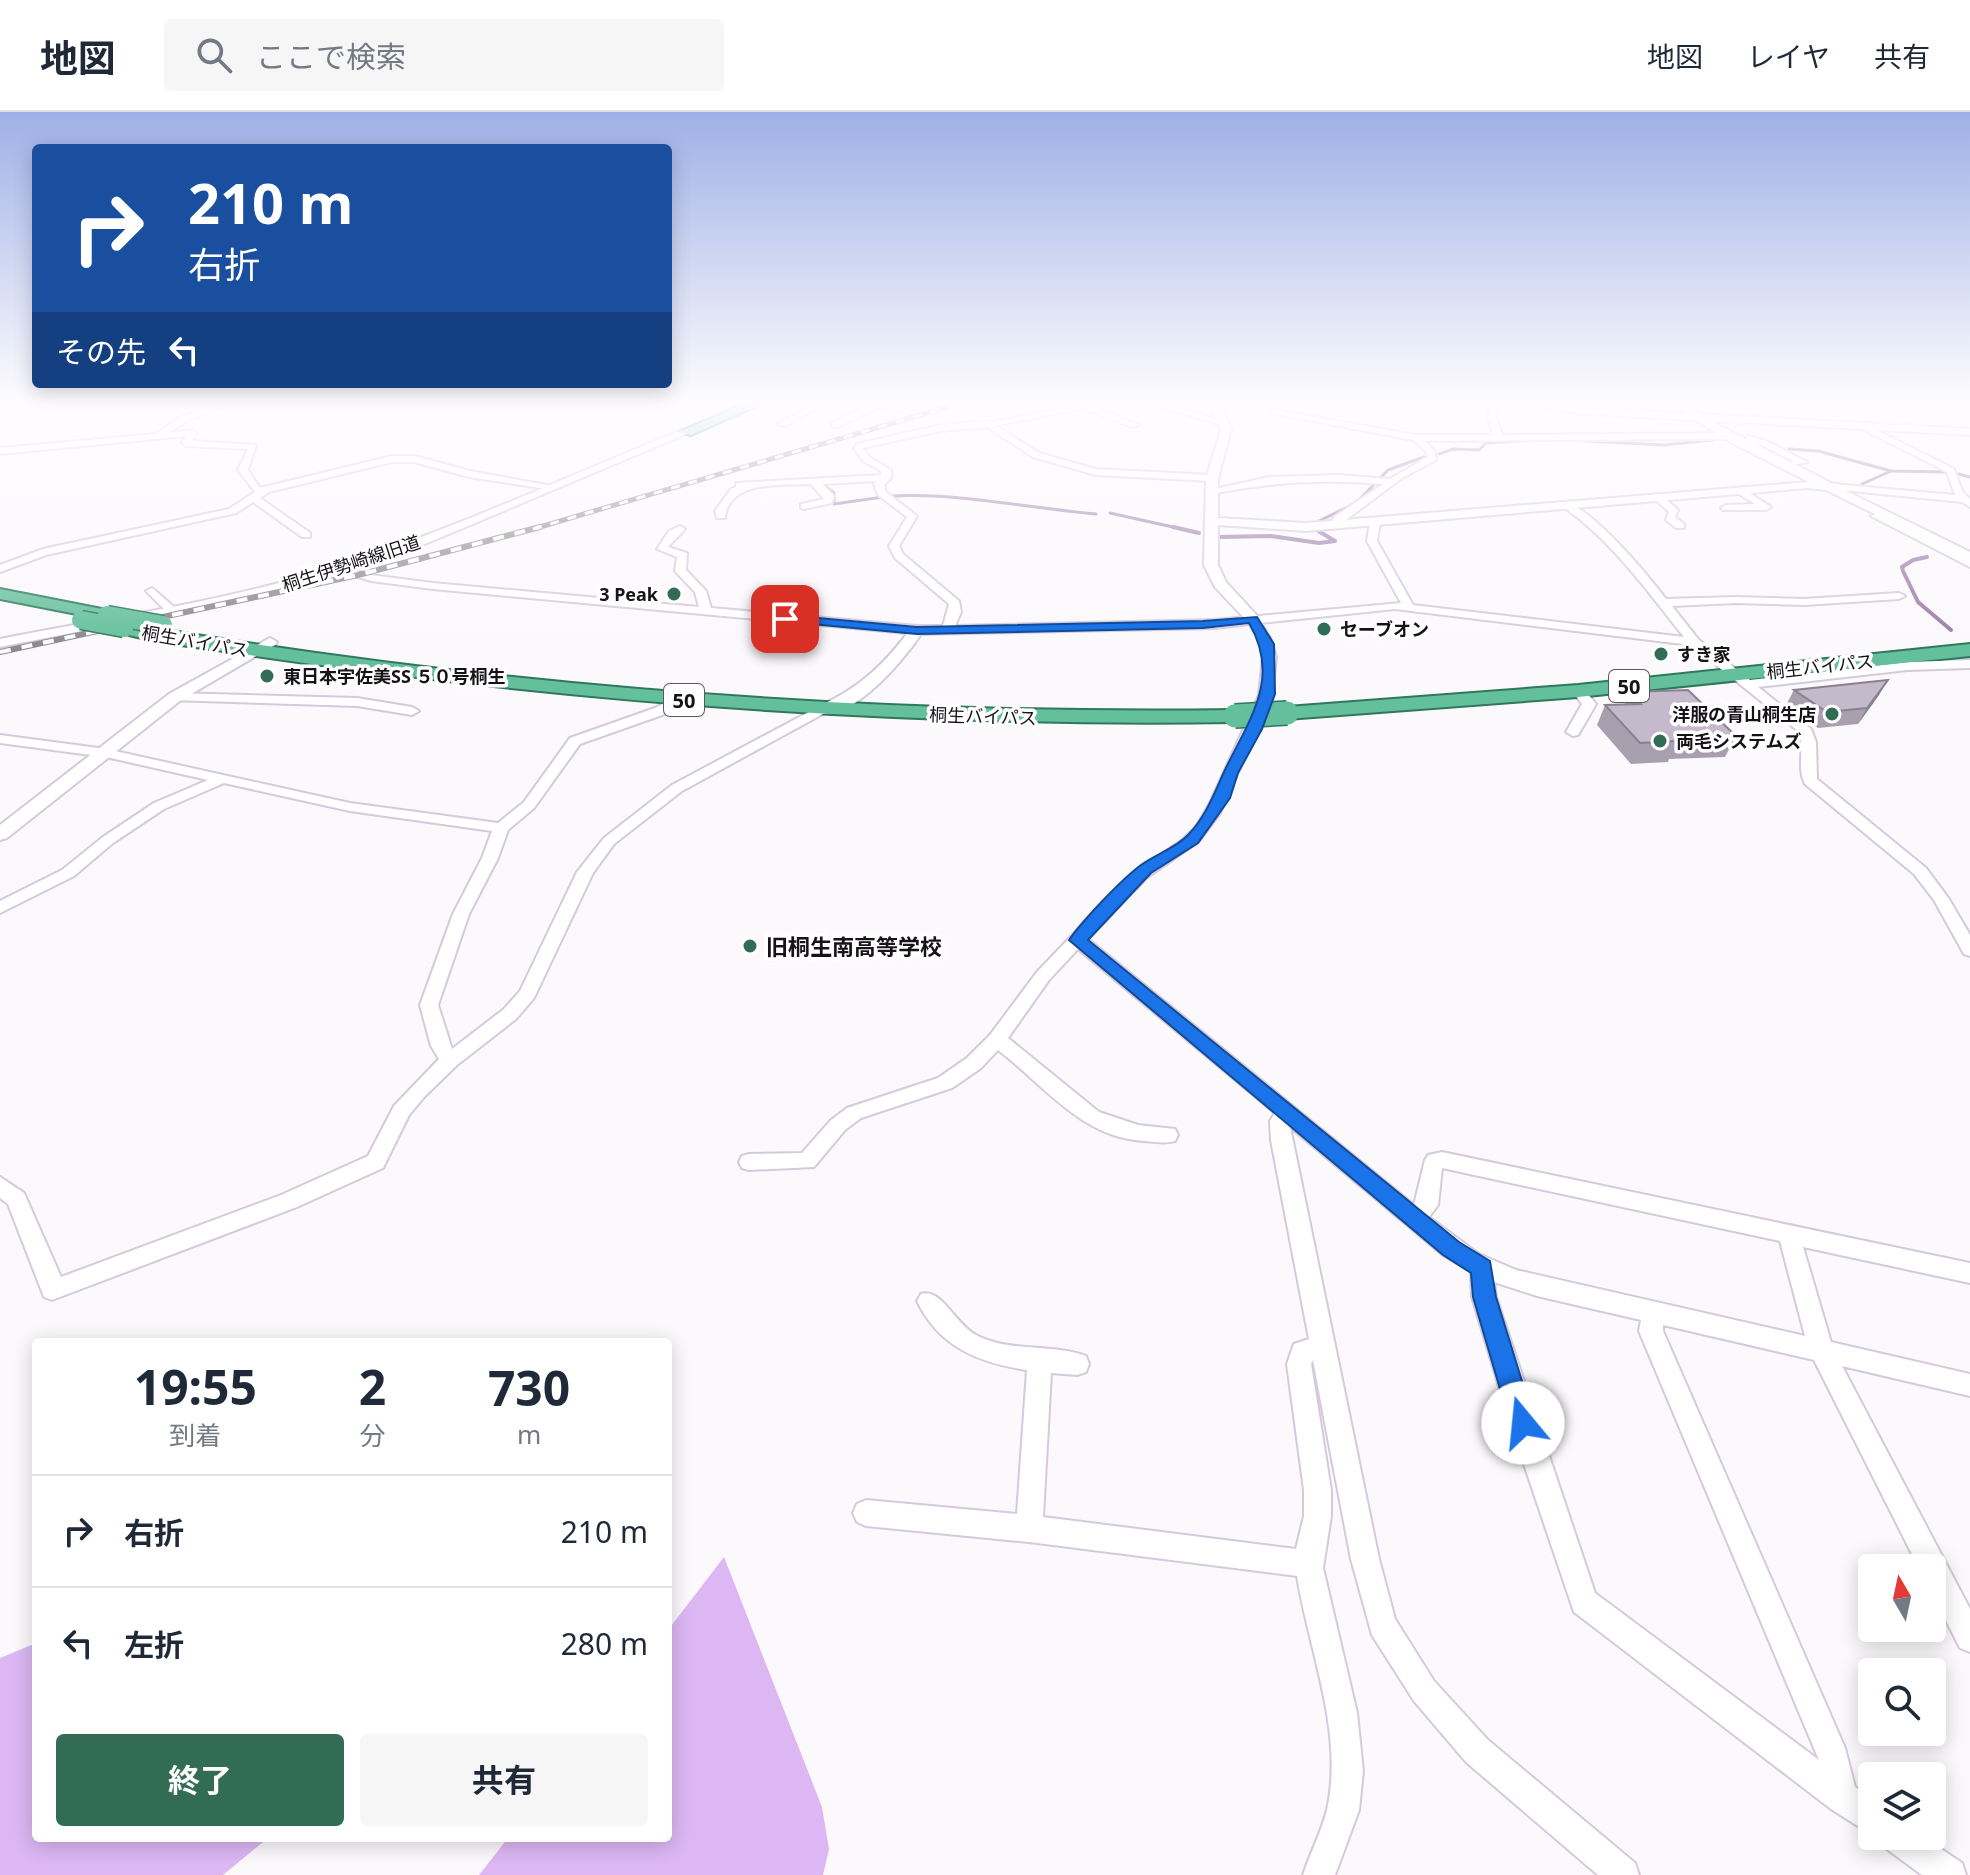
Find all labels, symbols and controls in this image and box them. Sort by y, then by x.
search box [164,19,724,91]
text: 地図 [40,31,116,83]
icon: search [192,33,236,77]
text: ここで検索 [256,36,406,77]
text: 地図 [1647,37,1703,75]
text: レイヤ [1747,37,1830,75]
text: 共有 [1874,37,1930,75]
text: 210 m [188,164,353,240]
icon: right [56,176,160,280]
text: 右折 [188,240,260,289]
icon: left [162,328,206,372]
text: その先 [56,331,146,372]
street label: 桐生伊勢崎線旧道 [279,529,423,597]
place label: 3 Peak [599,582,659,606]
marker: 3 Peak [665,585,683,603]
pin [751,585,819,653]
icon: arrive [763,597,807,641]
place label: セーブオン [1340,617,1429,641]
street label: 桐生バイパス [140,620,250,662]
marker: セーブオン [1315,620,1333,638]
place label: すき家 [1677,642,1731,666]
marker: すき家 [1652,645,1670,663]
street label: 桐生バイパス [1765,648,1875,684]
place label: 東日本宇佐美SS ５０号桐生 [283,664,506,688]
marker: 東日本宇佐美SS ５０号桐生 [258,667,276,685]
road number: 50 [1609,670,1649,702]
road number: 50 [664,684,704,716]
street label: 桐生バイパス [929,702,1037,730]
place label: 洋服の青山桐生店 [1672,702,1816,726]
marker: 洋服の青山桐生店 [1823,705,1841,723]
place label: 両毛システムズ [1676,729,1801,753]
marker: 両毛システムズ [1651,732,1669,750]
place label: 旧桐生南高等学校 [766,931,942,961]
marker: 旧桐生南高等学校 [741,937,759,955]
text: 19:55 [134,1354,257,1419]
text: 2 [359,1354,386,1419]
text: 730 [488,1355,570,1420]
position arrow [1481,1381,1565,1465]
text: m [517,1416,541,1452]
text: 到着 [169,1417,221,1453]
text: 分 [359,1417,385,1453]
icon: right [56,1509,100,1553]
text: 210 m [561,1511,648,1552]
text: 右折 [124,1512,184,1553]
north arrow [1858,1554,1946,1642]
map controls [1858,1554,1946,1850]
icon: left [56,1621,100,1665]
text: 280 m [561,1623,648,1664]
text: 左折 [124,1624,184,1665]
button: search [1858,1658,1946,1746]
button: 終了 [56,1734,344,1826]
button: 共有 [360,1734,648,1826]
button: layers [1858,1762,1946,1850]

